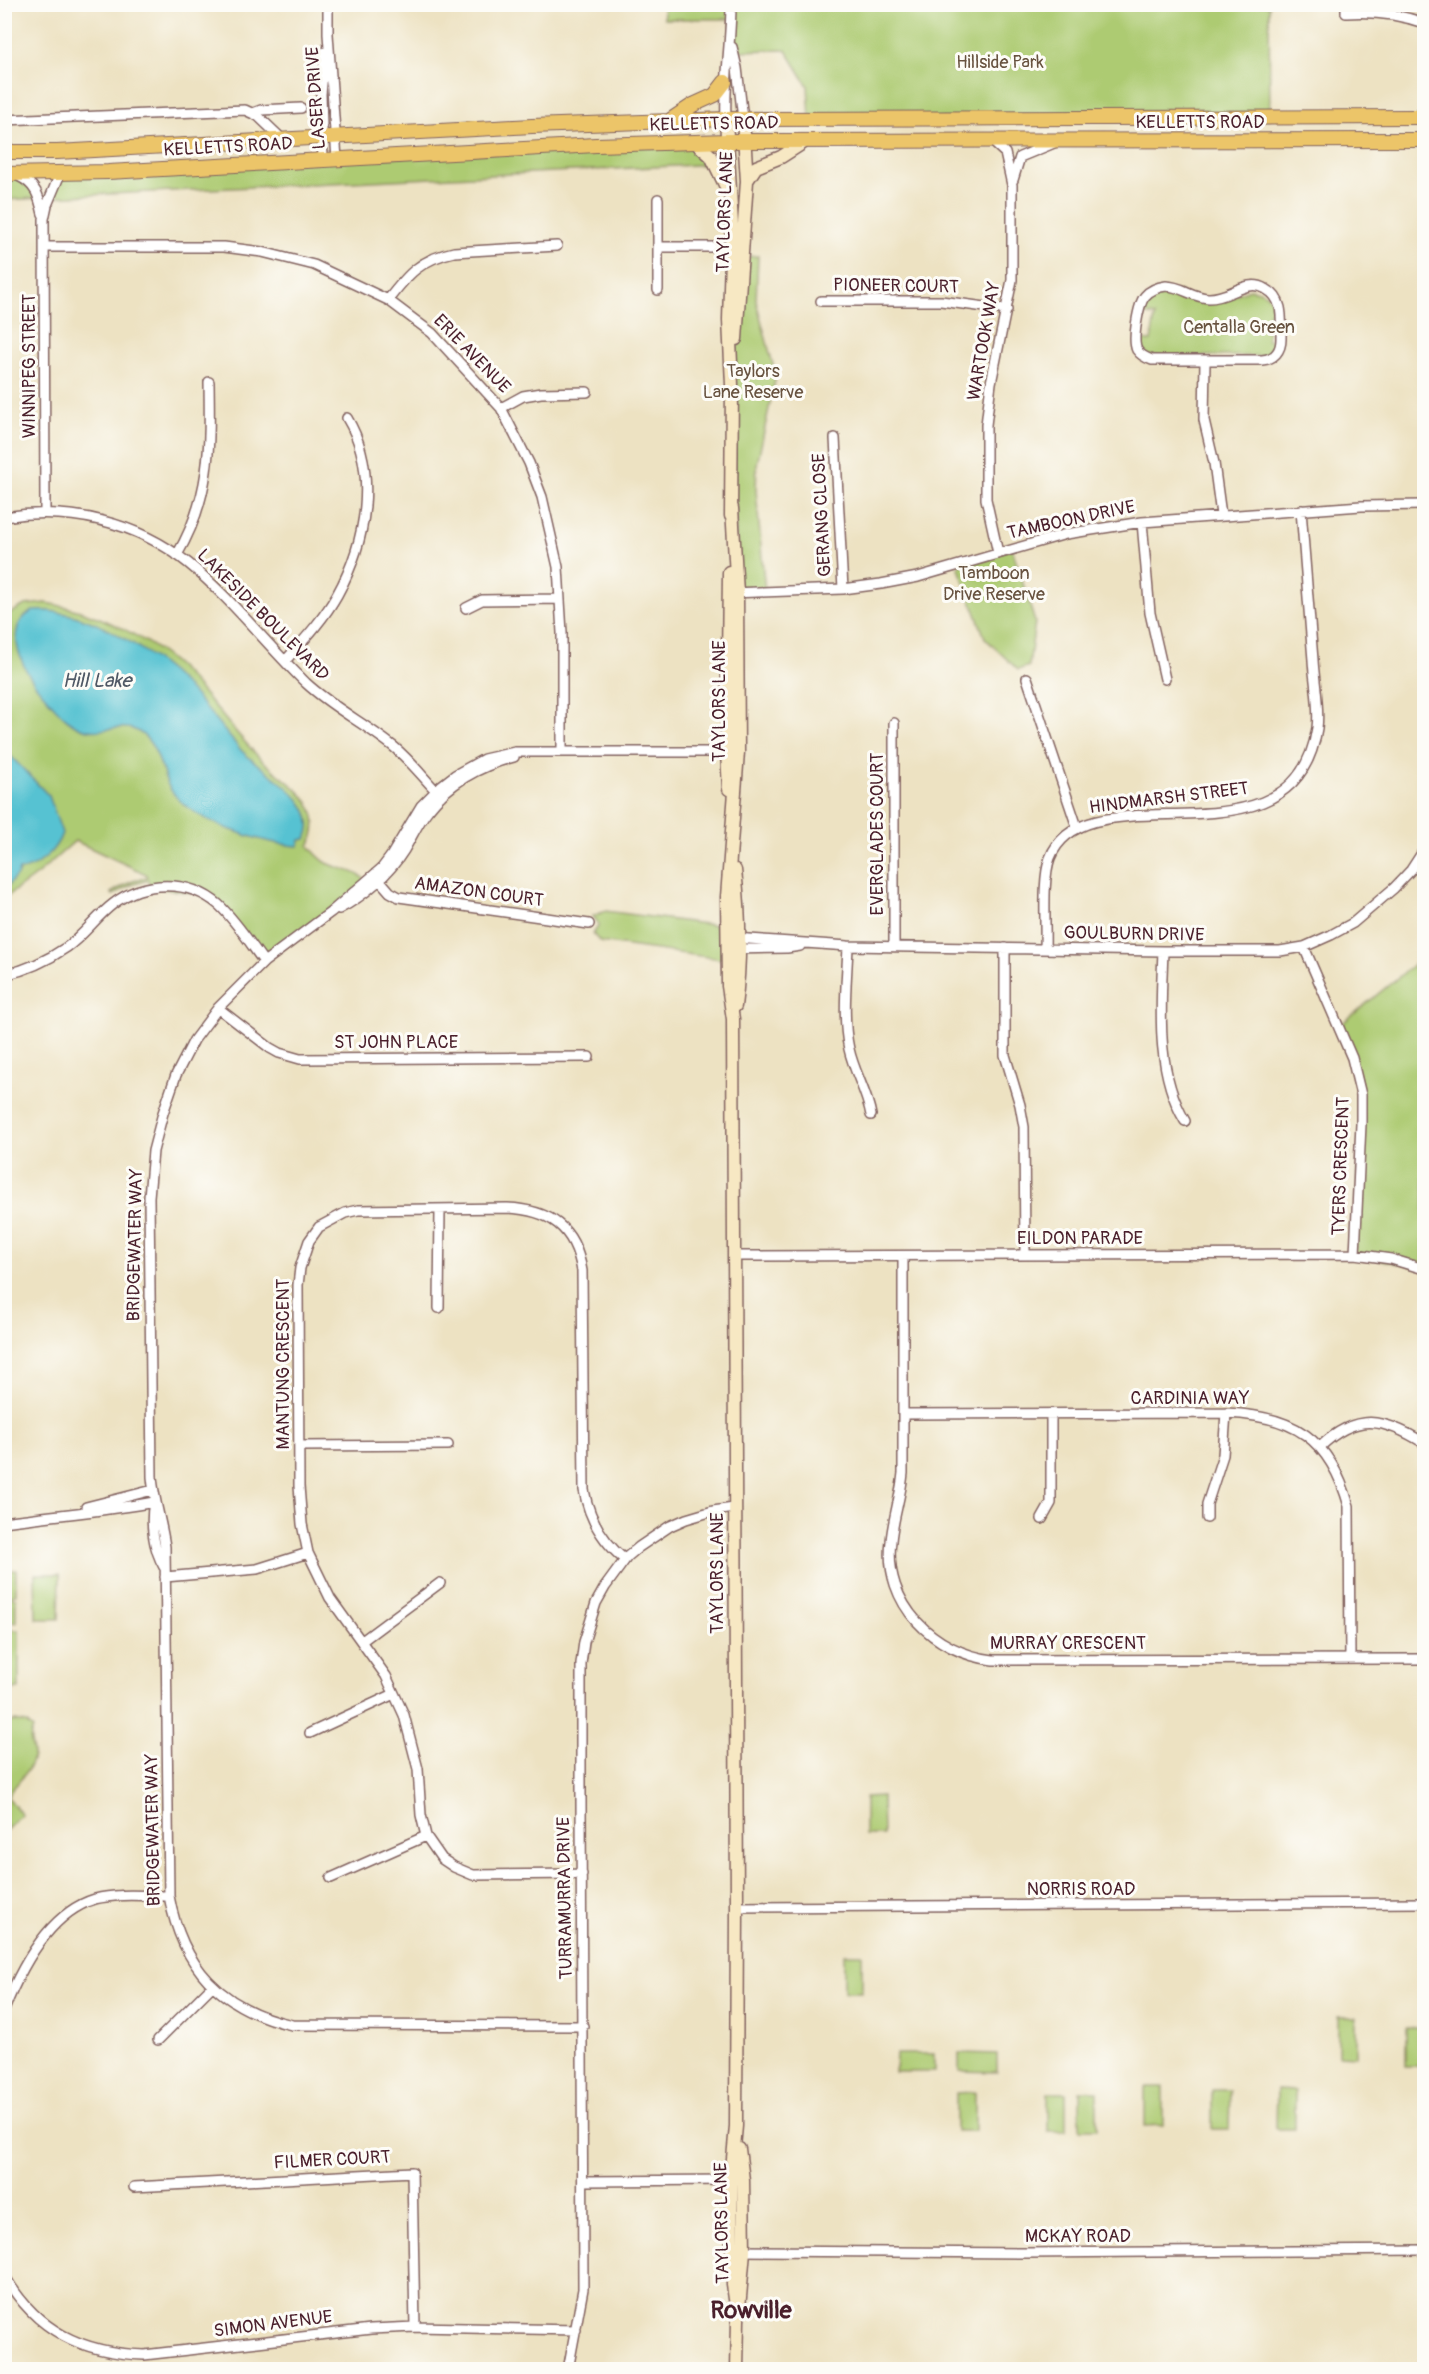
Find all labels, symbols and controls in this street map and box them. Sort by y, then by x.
street label: LASER DRIVE [301,46,331,150]
park label: Hillside Park [956,51,1044,74]
street label: KELLETTS ROAD [649,111,779,137]
street label: KELLETTS ROAD [1135,111,1265,134]
street label: KELLETTS ROAD [163,132,293,162]
street label: TAYLORS LANE [711,151,739,273]
street label: PIONEER COURT [833,273,959,299]
street label: WARTOOK WAY [962,279,1006,402]
street label: WINNIPEG STREET [18,294,41,438]
street label: ERIE AVENUE [429,310,515,398]
park label: Centalla Green [1183,316,1295,339]
park label: Taylors Lane Reserve [703,360,803,404]
street label: GERANG CLOSE [807,453,837,577]
street label: TAMBOON DRIVE [1005,495,1137,545]
street label: LAKESIDE BOULEVARD [192,544,334,686]
park label: Tamboon Drive Reserve [943,562,1045,606]
street label: TAYLORS LANE [708,640,731,762]
water label: Hill Lake [63,668,134,693]
street label: EVERGLADES COURT [866,753,889,915]
street label: HINDMARSH STREET [1088,777,1250,819]
street label: AMAZON COURT [413,872,545,912]
street label: GOULBURN DRIVE [1063,921,1205,947]
street label: ST JOHN PLACE [334,1031,458,1054]
street label: TYERS CRESCENT [1327,1096,1355,1236]
street label: BRIDGEWATER WAY [122,1168,148,1322]
street label: EILDON PARADE [1017,1227,1143,1250]
street label: MANTUNG CRESCENT [272,1278,295,1450]
street label: CARDINIA WAY [1131,1387,1250,1410]
street label: TAYLORS LANE [706,1512,729,1634]
street label: MURRAY CRESCENT [990,1632,1146,1655]
street label: BRIDGEWATER WAY [140,1753,166,1907]
street label: TURRAMURRA DRIVE [552,1816,578,1980]
street label: NORRIS ROAD [1027,1878,1135,1901]
street label: FILMER COURT [273,2145,391,2175]
street label: TAYLORS LANE [709,2162,735,2284]
street label: MCKAY ROAD [1025,2225,1131,2248]
district label: Rowville [710,2296,793,2325]
street label: SIMON AVENUE [212,2305,334,2343]

